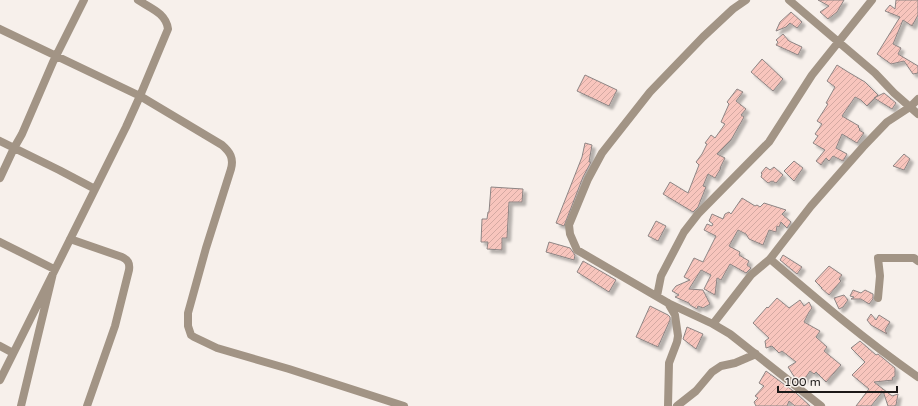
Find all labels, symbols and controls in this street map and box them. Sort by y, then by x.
scale bar [778,368,897,394]
text: 100 m [784,375,821,389]

